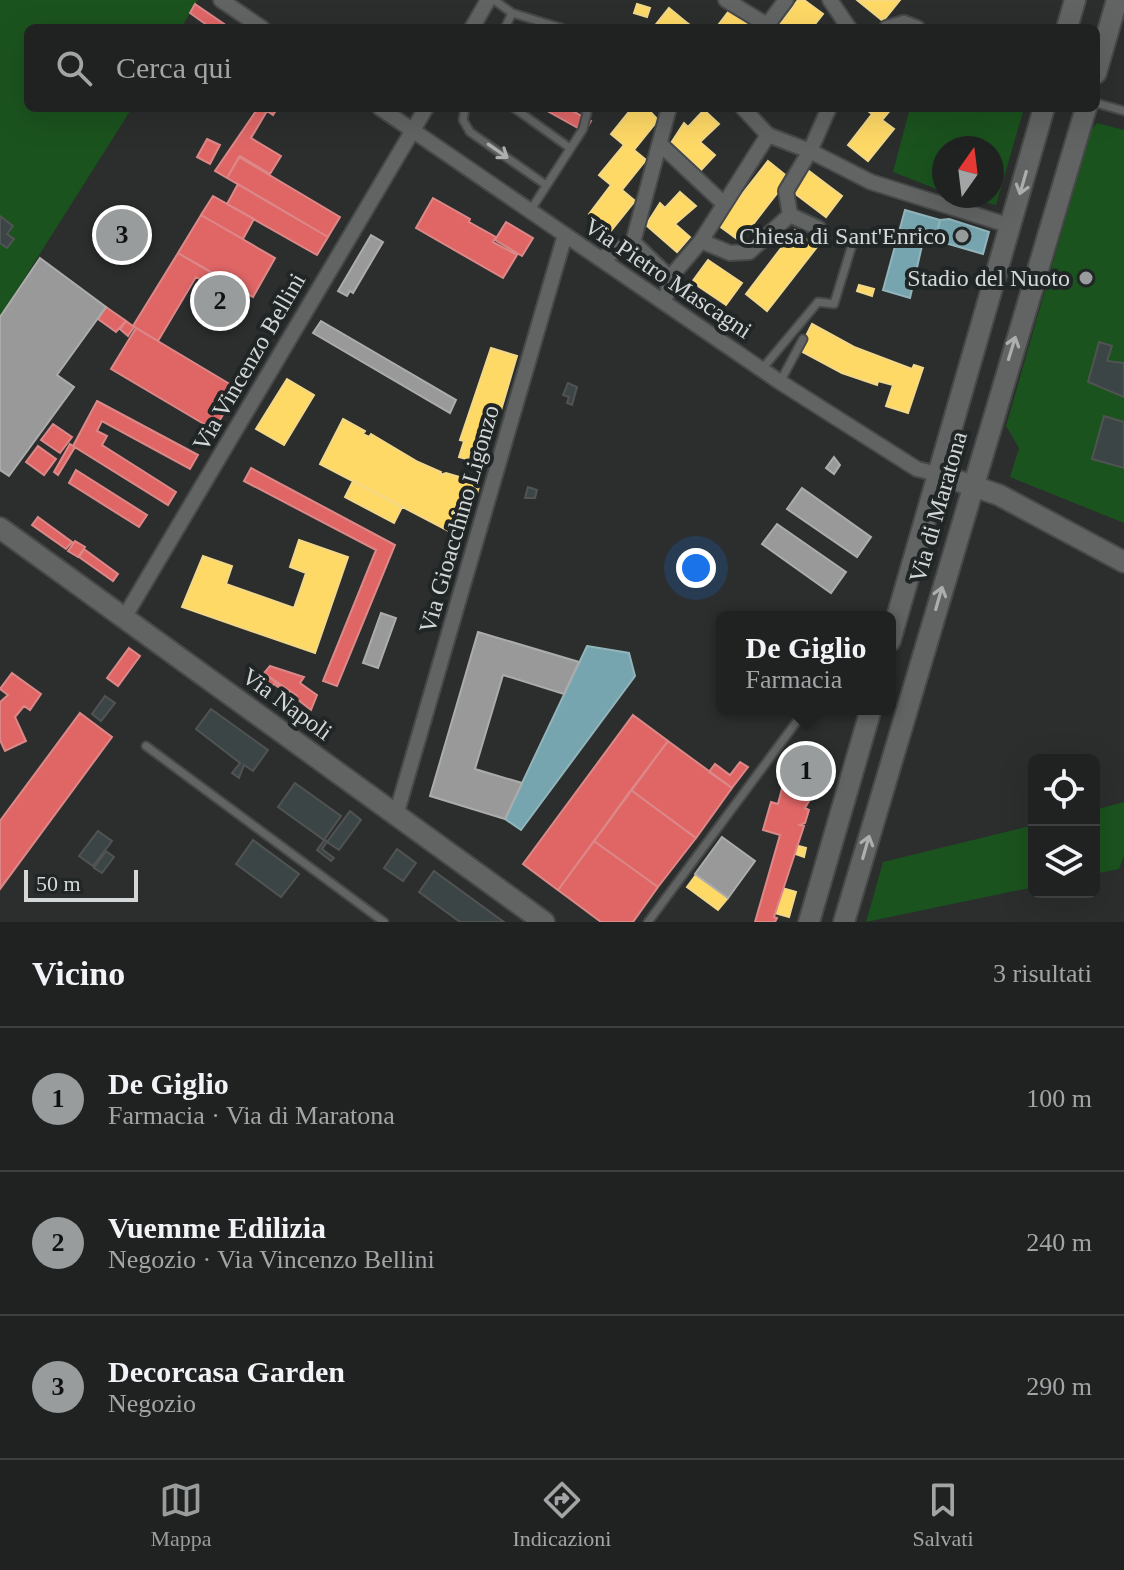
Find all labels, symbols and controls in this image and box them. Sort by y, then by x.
search box [24,24,1100,112]
icon: search [52,46,96,90]
text: Cerca qui [116,51,232,84]
north arrow [932,136,1004,208]
one-way arrow [486,143,508,159]
one-way arrow [1015,170,1030,196]
pin: 3 [96,205,148,265]
street label: Via Pietro Mascagni [580,212,757,344]
place label: Chiesa di Sant'Enrico [739,223,946,249]
marker: Chiesa di Sant'Enrico [953,227,971,245]
place label: Stadio del Nuoto [907,265,1070,291]
street label: Via Vincenzo Bellini [188,268,311,455]
marker: Stadio del Nuoto [1077,269,1095,287]
pin: 2 [194,271,246,331]
one-way arrow [1006,336,1021,361]
street label: Via Gioacchino Ligonzo [414,402,504,636]
street label: Via di Maratona [904,428,972,585]
your location [676,548,716,588]
one-way arrow [932,585,947,611]
popup [716,611,896,715]
text: De Giglio [746,631,866,664]
street label: Via Napoli [237,663,337,745]
text: Farmacia [746,665,842,694]
pin: 1 [780,741,832,801]
map controls [1028,754,1100,898]
button: locate [1028,754,1100,826]
button: layers [1028,826,1100,898]
one-way arrow [859,835,874,861]
scale bar [24,866,138,902]
text: 50 m [36,871,81,896]
text: Vicino [32,955,125,992]
text: 3 risultati [993,959,1092,988]
text: De Giglio [108,1067,229,1100]
text: 1 [52,1084,65,1113]
text: 100 m [1026,1084,1092,1113]
text: Farmacia · Via di Maratona [108,1101,395,1130]
text: Vuemme Edilizia [108,1211,326,1244]
text: 2 [52,1228,65,1257]
text: 240 m [1026,1228,1092,1257]
text: Negozio · Via Vincenzo Bellini [108,1245,435,1274]
text: Decorcasa Garden [108,1355,345,1388]
text: 3 [52,1372,65,1401]
text: 290 m [1026,1372,1092,1401]
text: Negozio [108,1389,196,1418]
tab: Mappa [150,1478,212,1552]
tab: Indicazioni [513,1478,611,1552]
tab: Salvati [912,1478,974,1552]

